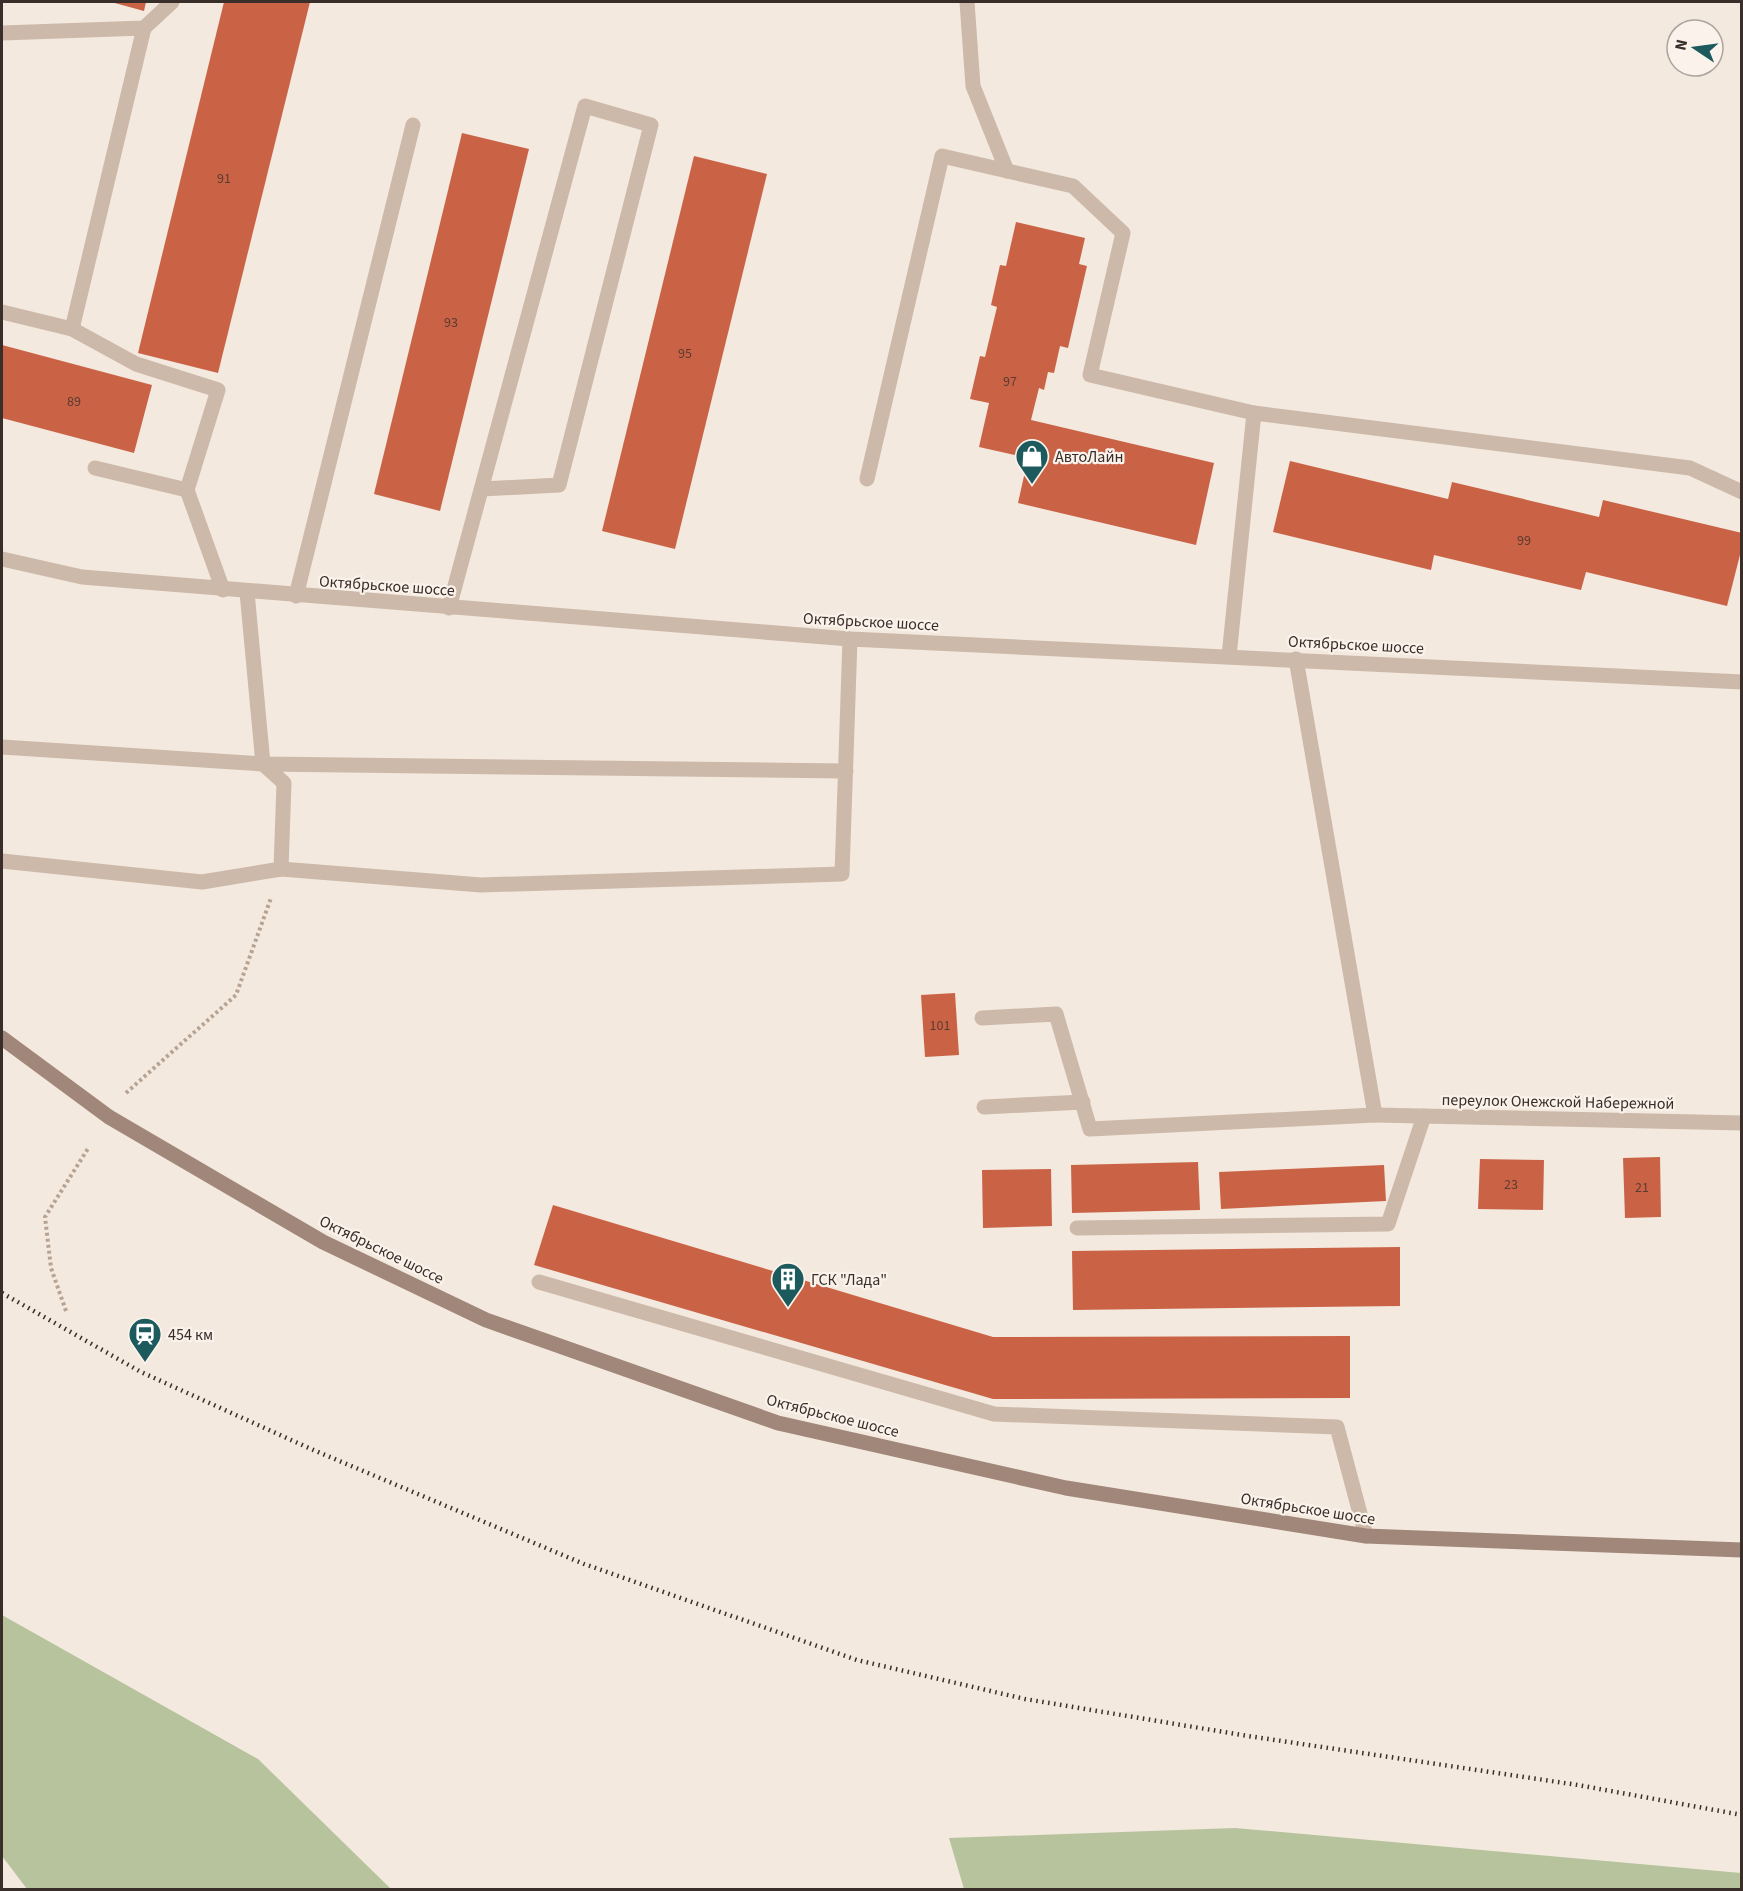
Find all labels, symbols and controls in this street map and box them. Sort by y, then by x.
north arrow [1665,18,1725,78]
text: N [1669,37,1693,53]
house number: 91 [217,169,231,189]
house number: 93 [444,313,458,333]
house number: 95 [678,344,692,364]
house number: 97 [1003,372,1017,392]
house number: 89 [67,392,81,412]
shop icon: АвтоЛайн [1014,438,1050,485]
place label: АвтоЛайн [1055,446,1123,468]
house number: 99 [1517,531,1531,551]
street label: Октябрьское шоссе [318,570,456,602]
street label: Октябрьское шоссе [802,607,939,637]
street label: Октябрьское шоссе [1287,630,1424,660]
house number: 101 [930,1016,950,1036]
street label: переулок Онежской Набережной [1441,1089,1675,1115]
house number: 23 [1504,1175,1518,1195]
house number: 21 [1635,1178,1649,1198]
street label: Октябрьское шоссе [316,1210,448,1290]
building icon: ГСК "Лада" [770,1261,806,1308]
place label: ГСК "Лада" [811,1269,887,1291]
station icon: 454 км [127,1316,163,1363]
place label: 454 км [168,1324,213,1346]
street label: Октябрьское шоссе [764,1389,901,1443]
street label: Октябрьское шоссе [1239,1487,1377,1530]

